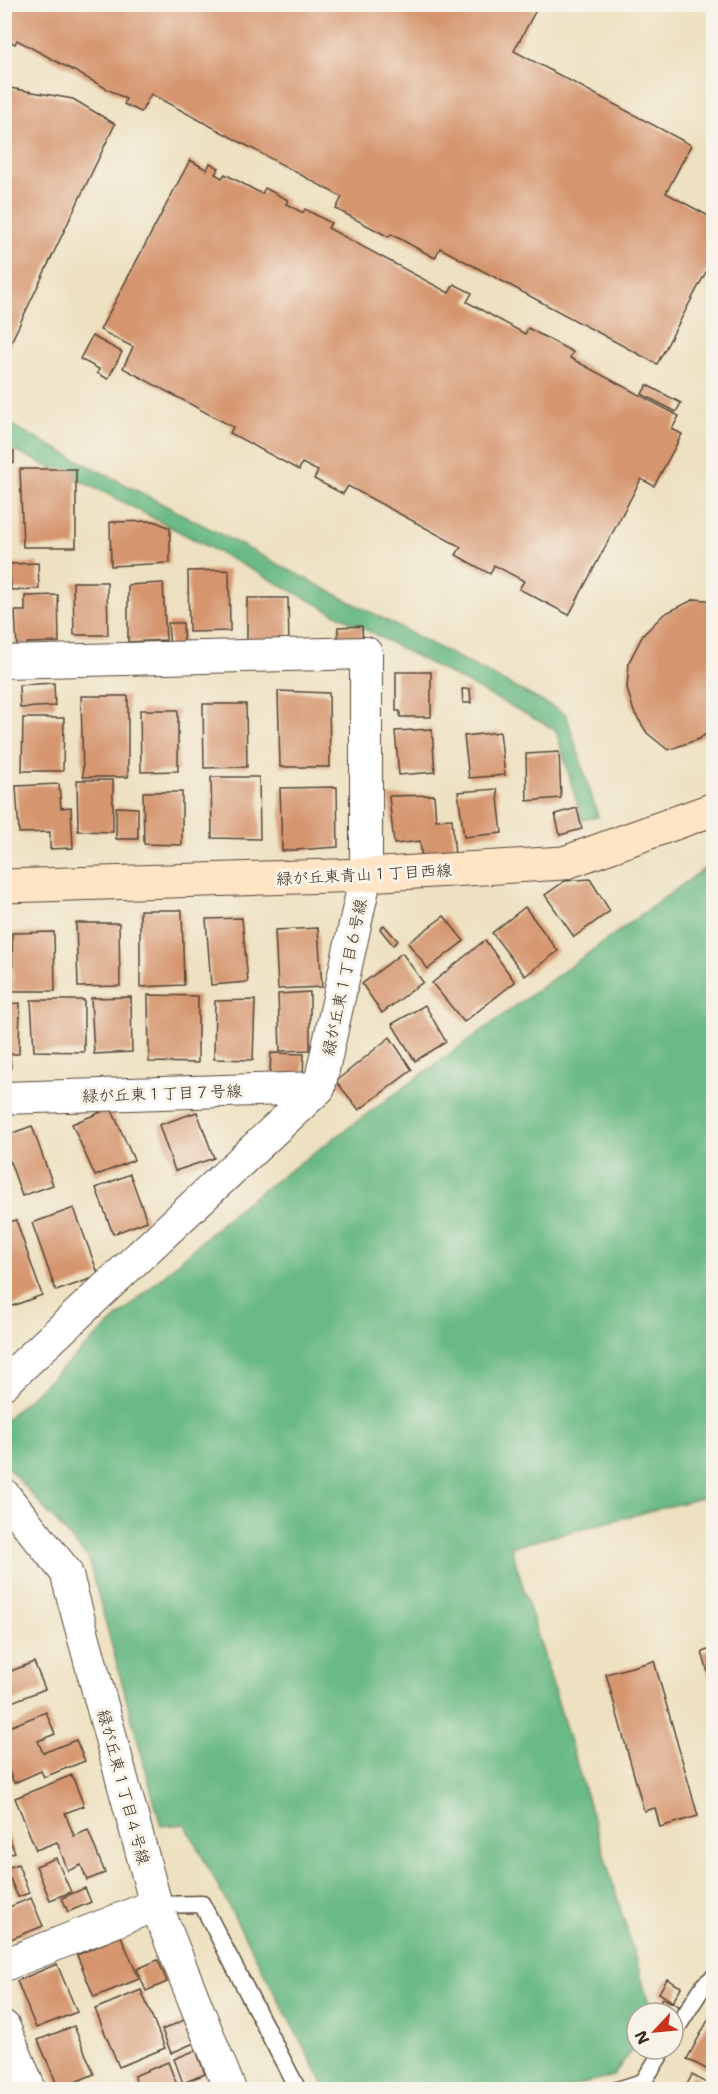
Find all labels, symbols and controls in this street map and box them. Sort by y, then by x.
street label: 緑が丘東青山１丁目西線 [276,859,452,890]
street label: 緑が丘東１丁目６号線 [318,897,371,1058]
street label: 緑が丘東１丁目７号線 [82,1080,242,1107]
street label: 緑が丘東１丁目４号線 [93,1707,154,1867]
north arrow [625,2001,685,2061]
text: N [630,2027,654,2048]

